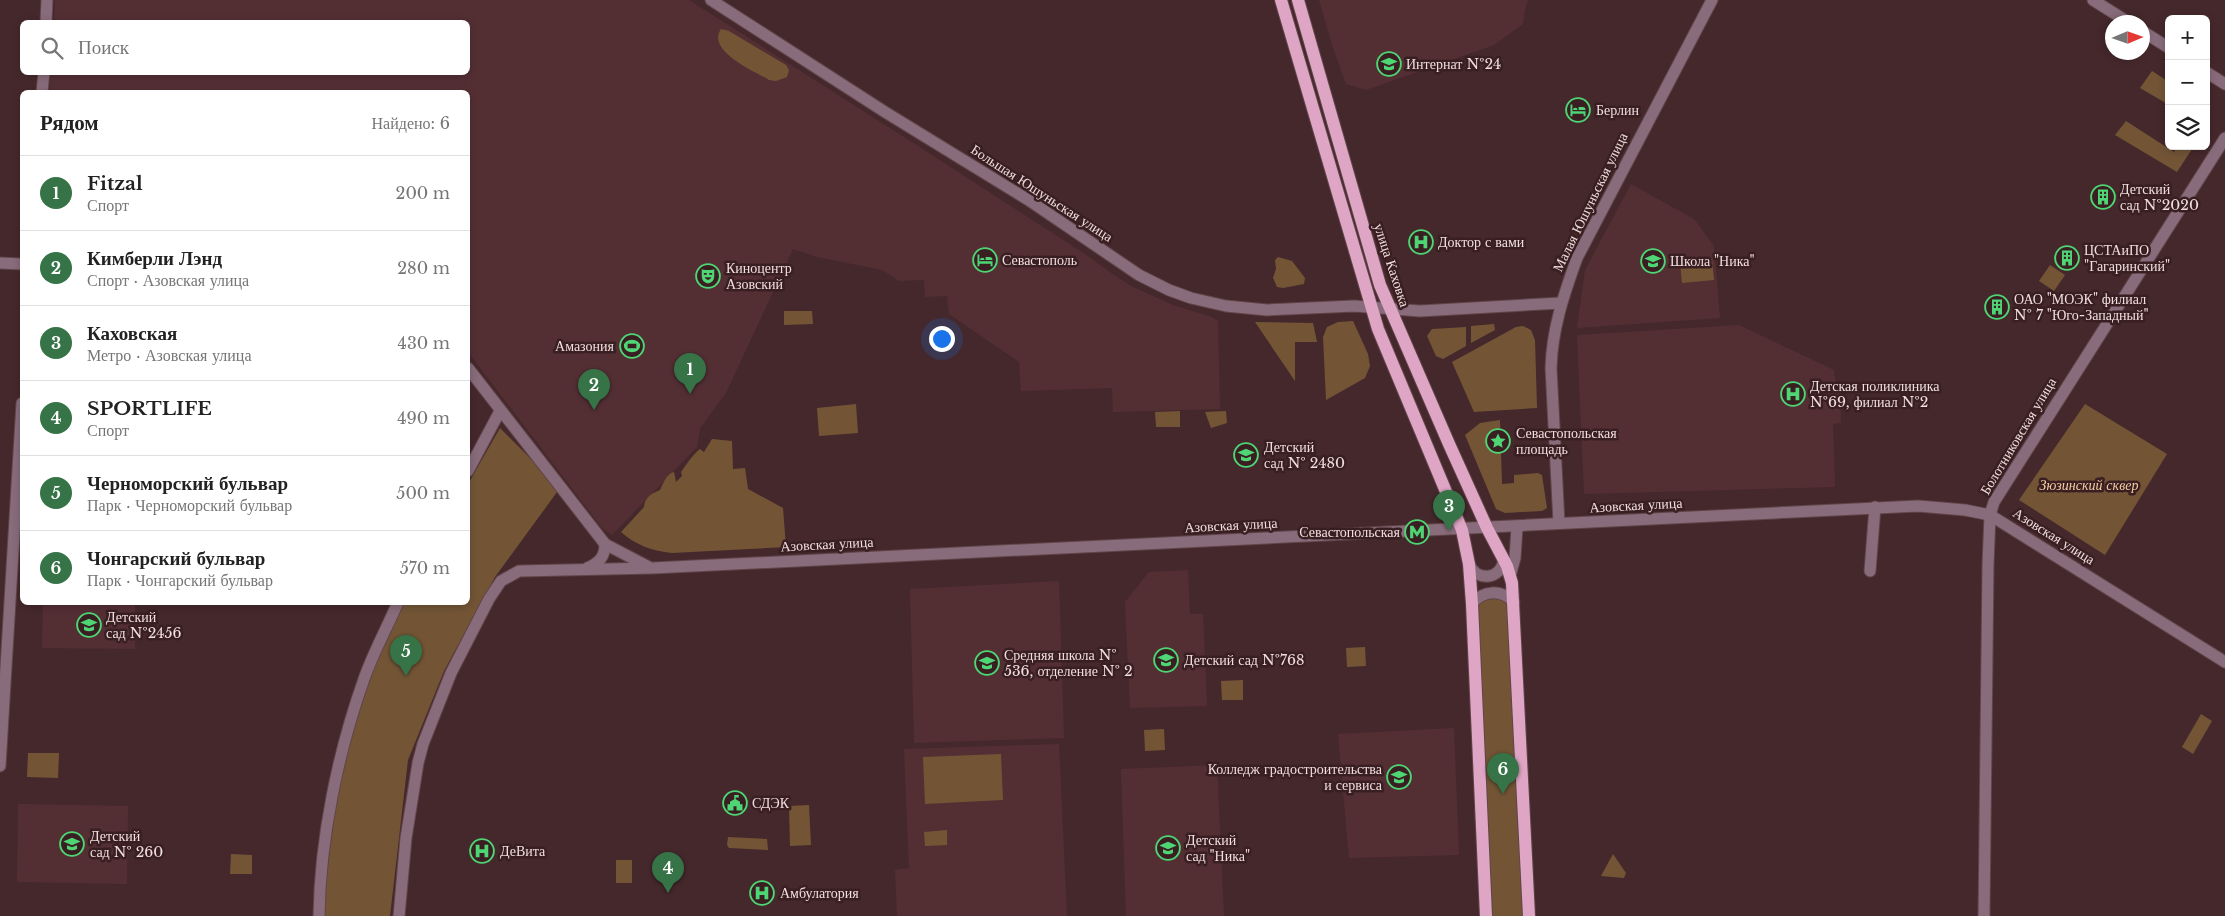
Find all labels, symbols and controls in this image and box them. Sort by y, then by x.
north arrow [2105,15,2150,60]
map controls [2165,15,2210,150]
button: + [2165,15,2210,60]
search box [20,20,470,75]
icon: search [38,34,66,62]
text: Поиск [78,36,129,59]
school or university icon: Интернат №24 [1376,51,1402,77]
place label: Интернат №24 [1406,55,1501,73]
button: − [2165,60,2210,105]
hotel icon: Берлин [1565,97,1591,123]
place label: Берлин [1596,101,1640,119]
button: layers [2165,105,2210,150]
text: Рядом [40,110,99,136]
text: Найдено: 6 [372,113,450,133]
street label: Малая Юшуньская улица [1548,129,1632,274]
street label: Большая Юшуньская улица [968,140,1117,246]
text: Fitzal [87,172,143,195]
place label: Детский сад №2020 [2120,180,2199,214]
text: 1 [53,183,59,203]
text: 200 m [396,183,450,203]
building icon: Детский сад №2020 [2090,184,2116,210]
text: Спорт [87,195,129,215]
street label: улица Каховка [1370,221,1414,310]
hospital icon: Доктор с вами [1408,229,1434,255]
place label: Доктор с вами [1438,233,1525,251]
place label: ЦСТАиПО "Гагаринский" [2084,241,2170,275]
building icon: ЦСТАиПО "Гагаринский" [2054,245,2080,271]
text: Кимберли Лэнд [87,247,222,270]
hotel icon: Севастополь [972,247,998,273]
school or university icon: Школа "Ника" [1640,248,1666,274]
place label: Севастополь [1002,251,1077,269]
place label: Школа "Ника" [1670,252,1755,270]
text: 2 [51,258,61,278]
text: 280 m [397,258,450,278]
place label: Киноцентр Азовский [726,259,792,293]
theatre icon: Киноцентр Азовский [695,263,721,289]
text: Спорт · Азовская улица [87,270,249,290]
place label: ОАО "МОЭК" филиал № 7 "Юго-Западный" [2014,290,2149,324]
building icon: ОАО "МОЭК" филиал № 7 "Юго-Западный" [1984,294,2010,320]
text: Каховская [87,322,177,345]
your location [929,326,955,352]
text: 3 [51,333,61,353]
text: 430 m [398,333,450,353]
sports icon: Амазония [619,333,645,359]
place label: Амазония [555,337,615,355]
text: Метро · Азовская улица [87,345,252,365]
pin: 1 [674,353,706,394]
pin: 2 [578,369,610,410]
street label: Болотниковская улица [1976,374,2060,498]
place label: Детская поликлиника №69, филиал №2 [1810,377,1940,411]
hospital icon: Детская поликлиника №69, филиал №2 [1780,381,1806,407]
text: SPORTLIFE [87,397,212,420]
text: 4 [51,408,61,428]
text: 490 m [397,408,450,428]
text: Спорт [87,420,129,440]
place label: Севастопольская площадь [1516,424,1617,458]
place icon: Севастопольская площадь [1485,428,1511,454]
place label: Детский сад № 2480 [1264,438,1345,472]
school or university icon: Детский сад № 2480 [1233,442,1259,468]
text: Черноморский бульвар [87,472,288,495]
park label: Зюзинский сквер [2040,476,2138,494]
text: 5 [51,483,61,503]
text: 500 m [396,483,450,503]
pin: 3 [1433,490,1465,531]
street label: Азовская улица [1589,494,1684,516]
text: Парк · Черноморский бульвар [87,495,292,515]
street label: Азовская улица [2010,504,2099,569]
street label: Азовская улица [1184,514,1279,536]
metro station icon: Севастопольская [1404,519,1430,545]
place label: Севастопольская [1299,523,1401,541]
street label: Азовская улица [780,533,875,555]
text: Чонгарский бульвар [87,547,265,570]
text: 6 [51,558,61,578]
text: 570 m [400,558,450,578]
text: Парк · Чонгарский бульвар [87,570,273,590]
place label: Детский сад №2456 [106,608,182,642]
school or university icon: Детский сад №2456 [76,612,102,638]
pin: 5 [390,635,422,676]
place label: Средняя школа № 536, отделение № 2 [1004,646,1133,680]
school or university icon: Детский сад №768 [1153,647,1179,673]
school or university icon: Средняя школа № 536, отделение № 2 [974,650,1000,676]
place label: Детский сад №768 [1184,651,1305,669]
pin: 6 [1487,753,1519,794]
place label: Колледж градостроительства и сервиса [1208,760,1383,794]
school or university icon: Колледж градостроительства и сервиса [1386,764,1412,790]
public building icon: СДЭК [722,790,748,816]
place label: СДЭК [752,794,790,812]
place label: Детский сад № 260 [90,827,163,861]
school or university icon: Детский сад № 260 [59,831,85,857]
place label: Детский сад "Ника" [1186,831,1250,865]
school or university icon: Детский сад "Ника" [1155,835,1181,861]
hospital icon: ДеВита [469,838,495,864]
place label: ДеВита [500,842,546,860]
pin: 4 [652,852,684,893]
hospital icon: Амбулатория [749,880,775,906]
place label: Амбулатория [780,884,859,902]

